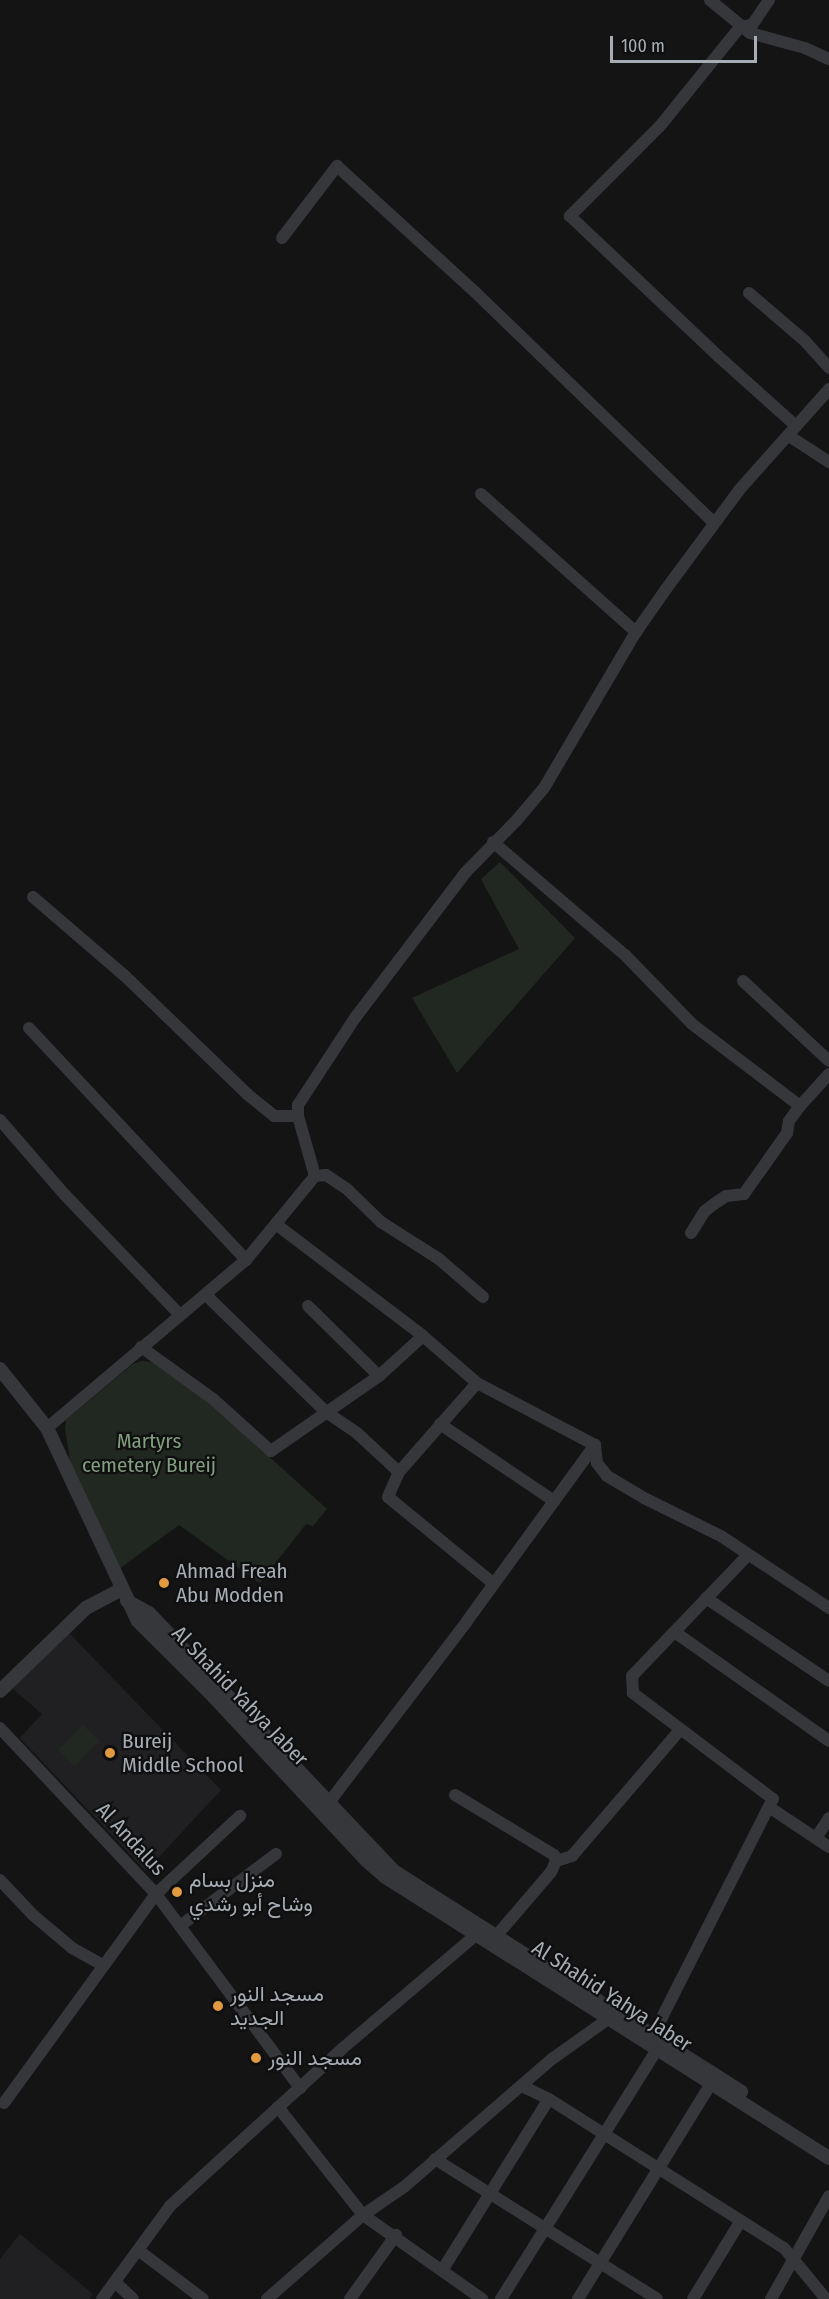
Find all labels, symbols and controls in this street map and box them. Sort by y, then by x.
scale bar [613,24,760,62]
text: 100 m [621,35,665,57]
park label: Martyrs cemetery Bureij [82,1428,216,1478]
place label: Ahmad Freah Abu Modden [176,1558,287,1608]
marker: Ahmad Freah Abu Modden [157,1576,171,1590]
street label: Al Shahid Yahya Jaber [167,1621,313,1771]
place label: Bureij Middle School [122,1728,244,1778]
marker: Bureij Middle School [103,1746,117,1760]
street label: Al Andalus [91,1797,171,1881]
place label: منزل بسام وشاح أبو رشدي [189,1867,313,1917]
marker: منزل بسام وشاح أبو رشدي [170,1885,184,1899]
street label: Al Shahid Yahya Jaber [528,1935,696,2057]
place label: مسجد النور الجديد [230,1981,324,2031]
marker: مسجد النور الجديد [211,1999,225,2013]
place label: مسجد النور [268,2045,362,2071]
marker: مسجد النور [249,2051,263,2065]

